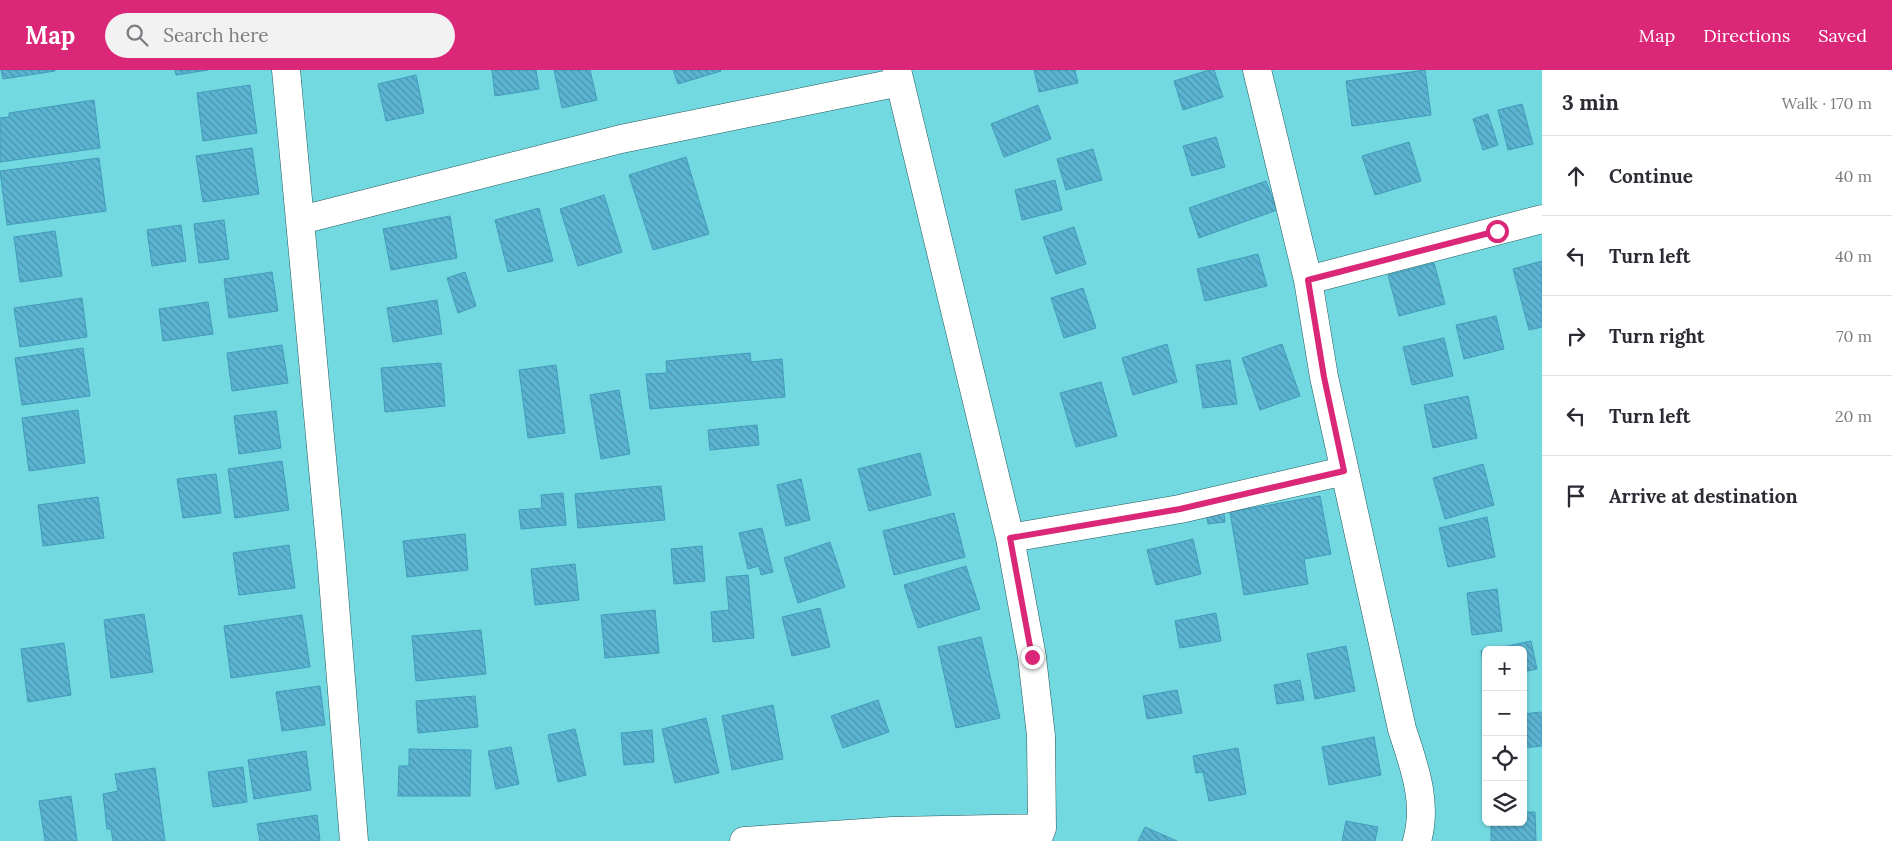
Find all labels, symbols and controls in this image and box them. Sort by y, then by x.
search box [105,13,455,58]
text: Map [25,20,75,51]
icon: search [123,21,151,49]
text: Search here [163,23,269,47]
text: Map [1639,24,1675,47]
text: Directions [1703,24,1790,47]
text: Saved [1818,24,1867,47]
text: 3 min [1562,89,1619,116]
text: Walk · 170 m [1781,93,1872,113]
icon: ahead [1562,162,1590,190]
text: Continue [1609,164,1693,188]
text: 40 m [1835,166,1872,186]
route start [1486,220,1509,243]
icon: left [1562,242,1590,270]
text: Turn left [1609,244,1690,268]
text: 40 m [1835,246,1872,266]
icon: right [1562,322,1590,350]
text: Turn right [1609,324,1705,348]
text: 70 m [1836,326,1872,346]
icon: left [1562,402,1590,430]
text: Turn left [1609,404,1690,428]
text: 20 m [1835,406,1872,426]
icon: arrive [1562,482,1590,510]
text: Arrive at destination [1609,484,1798,508]
route end [1021,646,1044,669]
map controls [1482,646,1527,826]
button: + [1482,646,1527,691]
button: − [1482,691,1527,736]
button: locate [1482,736,1527,781]
button: layers [1482,781,1527,826]

